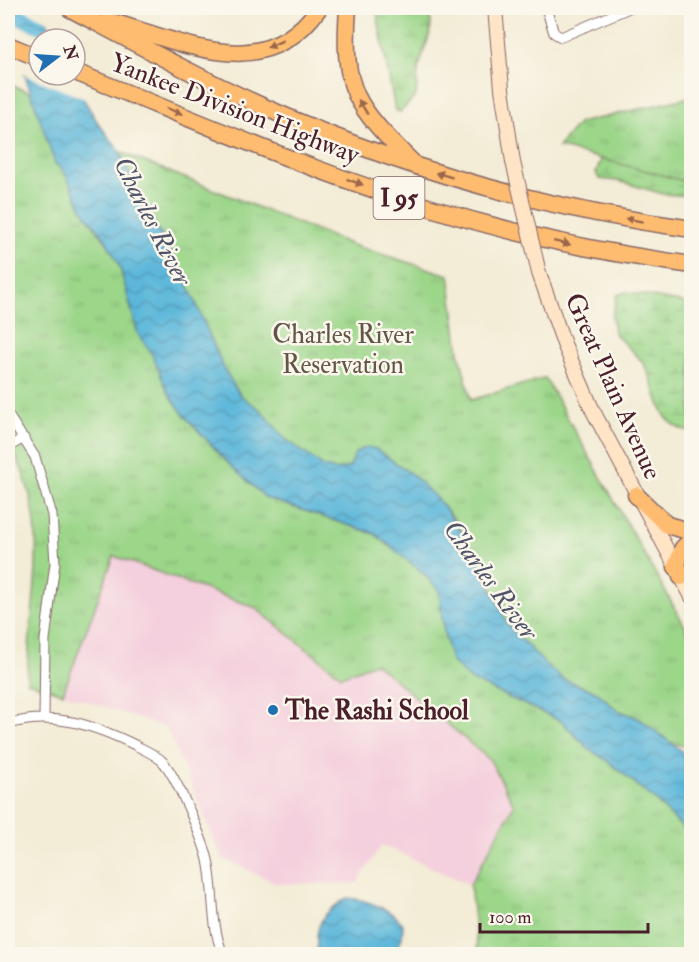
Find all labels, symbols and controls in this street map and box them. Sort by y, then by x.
north arrow [27,27,87,87]
one-way arrow [265,39,283,49]
text: N [58,42,82,63]
street label: Yankee Division Highway [106,47,364,171]
one-way arrow [357,99,368,115]
one-way arrow [165,107,183,116]
water label: Charles River [106,151,200,293]
one-way arrow [435,170,453,179]
road number: I 95 [374,177,424,219]
one-way arrow [346,178,364,188]
one-way arrow [624,215,643,224]
one-way arrow [553,239,572,248]
street label: Great Plain Avenue [558,288,669,485]
park label: Charles River Reservation [272,319,414,381]
water label: Charles River [436,514,546,648]
place label: The Rashi School [284,695,469,727]
marker: The Rashi School [266,703,280,717]
scale bar [480,896,648,934]
text: 100 m [489,906,532,929]

